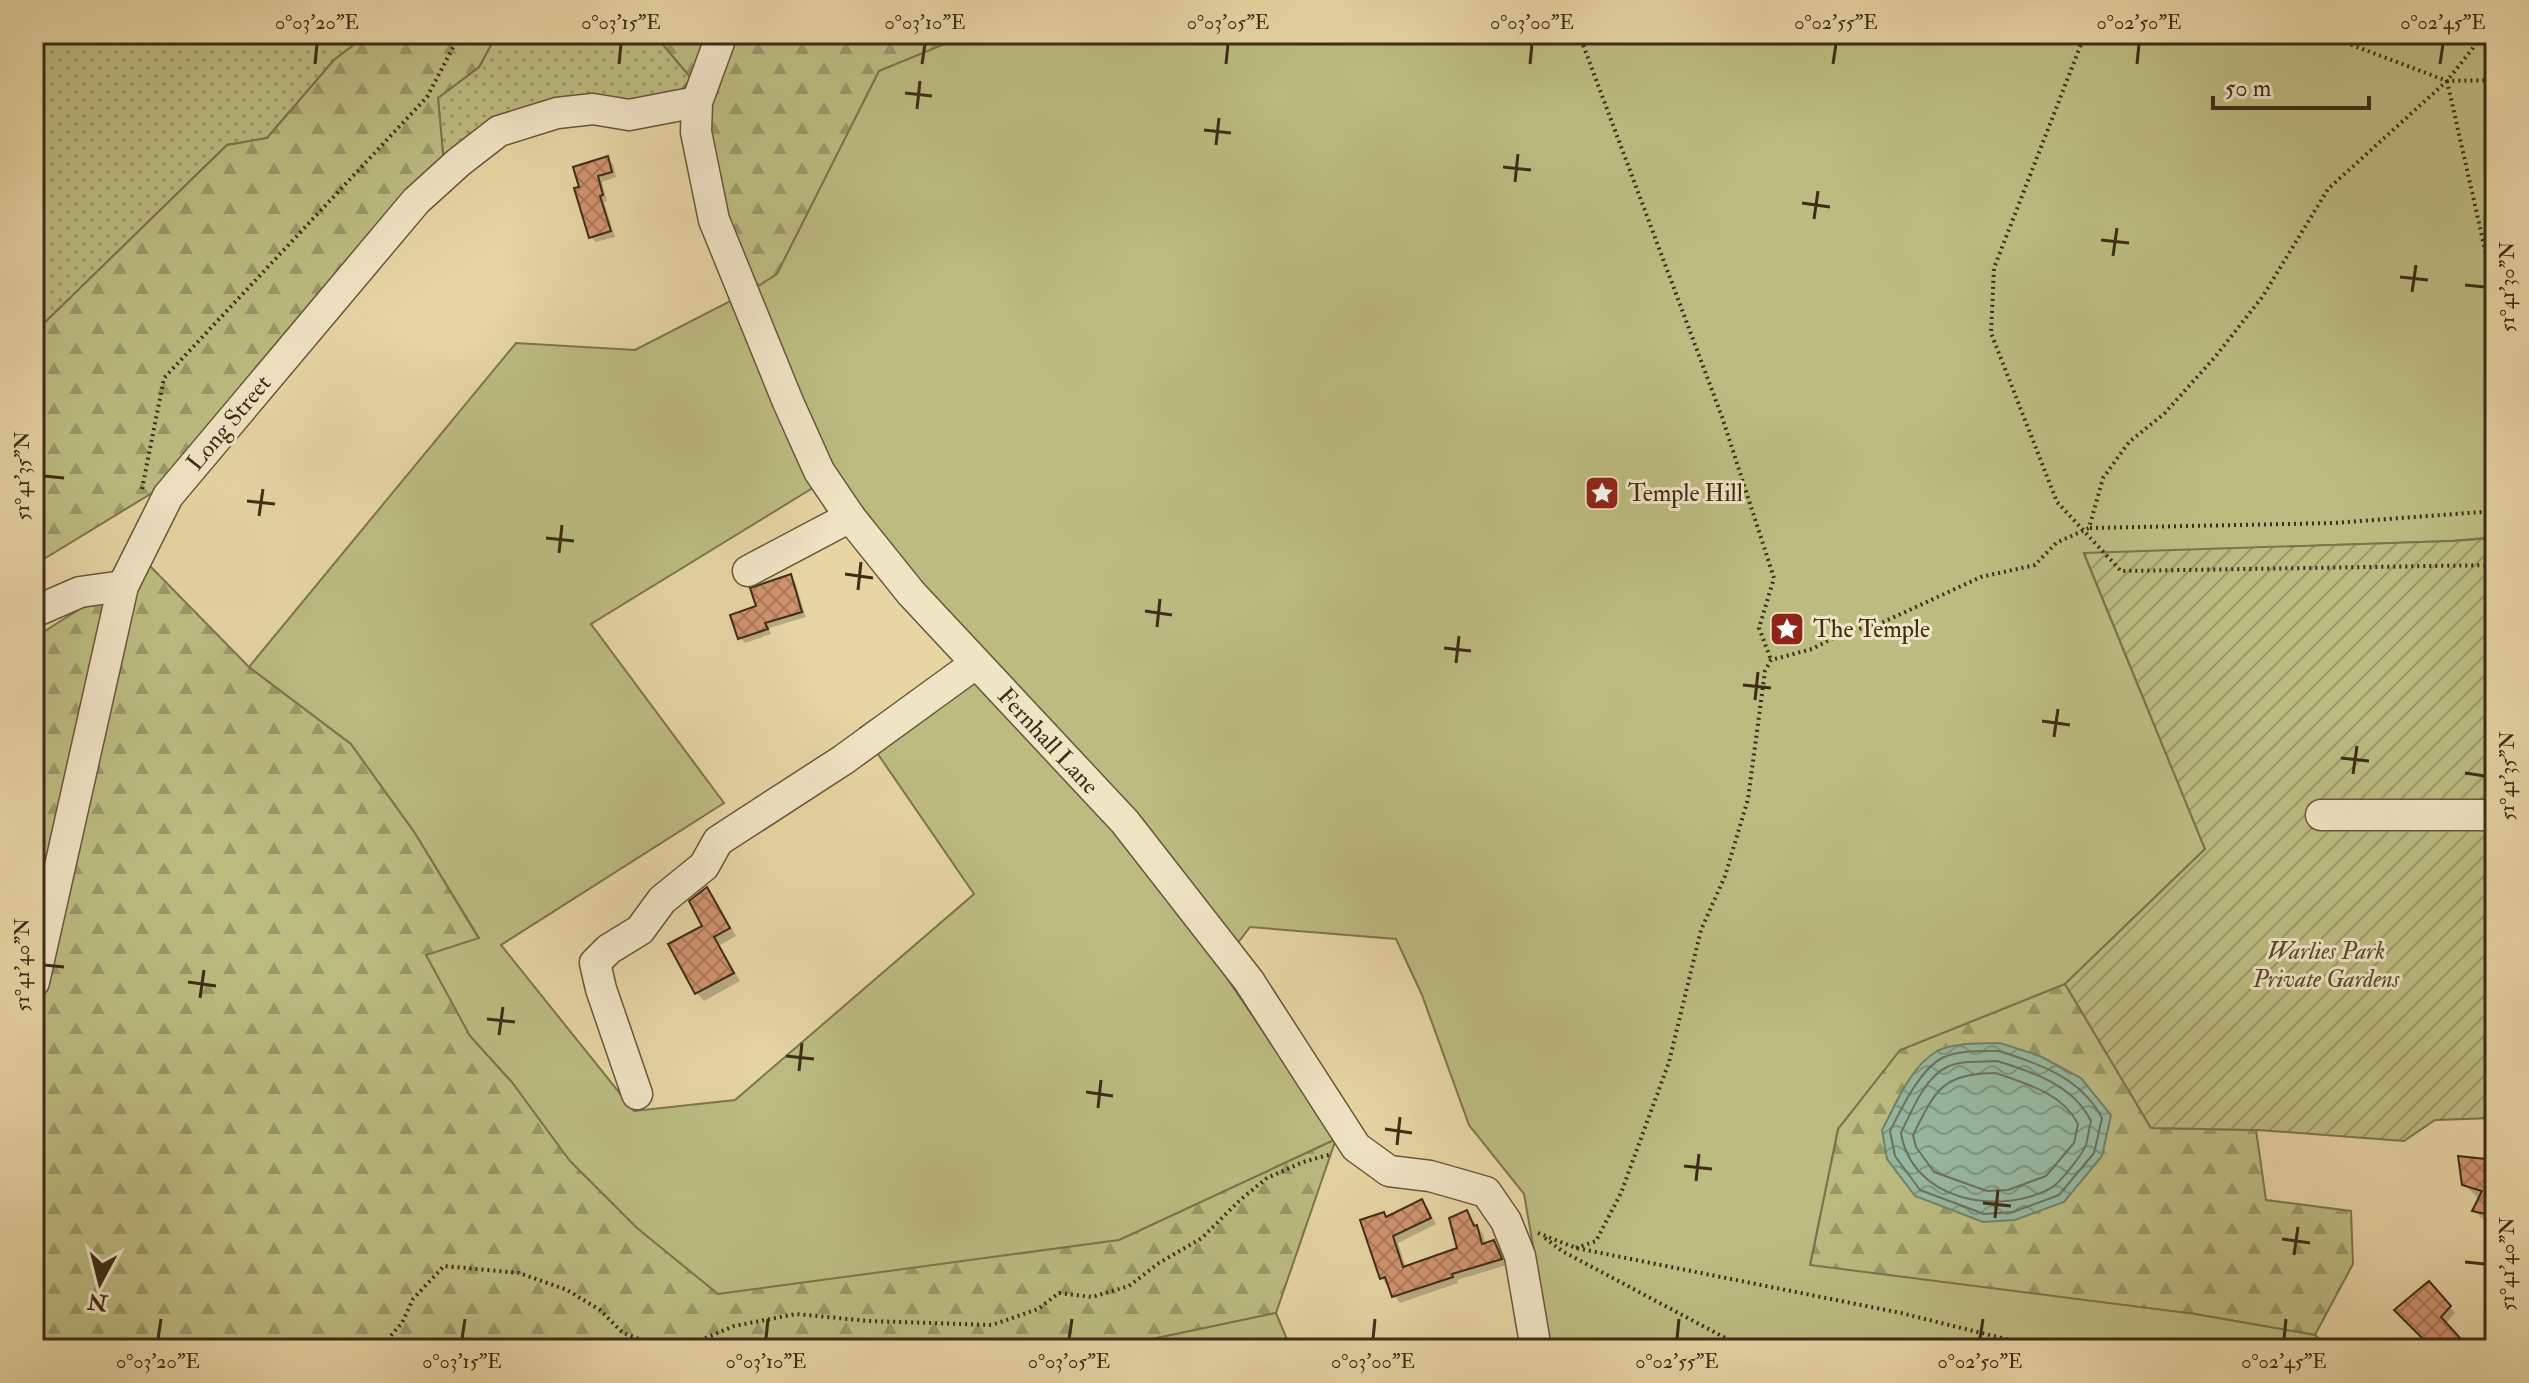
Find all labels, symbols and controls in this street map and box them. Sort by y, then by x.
text: 0°03'20"E [275,10,359,35]
text: 0°03'15"E [581,10,661,35]
text: 0°03'10"E [885,10,965,35]
text: 0°03'05"E [1187,10,1269,35]
text: 0°03'00"E [1490,10,1574,35]
text: 0°02'55"E [1794,10,1878,35]
text: 0°02'50"E [2097,10,2181,35]
text: 0°02'45"E [2400,10,2486,35]
scale bar [2213,60,2369,110]
text: 50 m [2225,73,2272,104]
text: 51°41'30"N [2495,242,2520,332]
street label: Long Street [180,368,278,477]
text: 51°41'35"N [10,431,35,521]
place icon: Temple Hill [1583,474,1621,512]
place label: Temple Hill [1628,478,1743,509]
place icon: The Temple [1768,610,1806,648]
place label: The Temple [1813,614,1930,645]
street label: Fernhall Lane [991,681,1105,801]
text: 51°41'35"N [2495,731,2520,821]
text: 51°41'40"N [10,918,35,1012]
park label: Warlies Park Private Gardens [2252,936,2400,995]
text: 51°41'40"N [2495,1217,2520,1311]
north arrow [60,1243,140,1323]
text: N [86,1287,110,1317]
text: 0°03'20"E [116,1349,200,1374]
text: 0°03'15"E [422,1349,502,1374]
text: 0°03'10"E [726,1349,806,1374]
text: 0°03'05"E [1028,1349,1110,1374]
text: 0°03'00"E [1331,1349,1415,1374]
text: 0°02'55"E [1635,1349,1719,1374]
text: 0°02'50"E [1938,1349,2022,1374]
text: 0°02'45"E [2241,1349,2327,1374]

